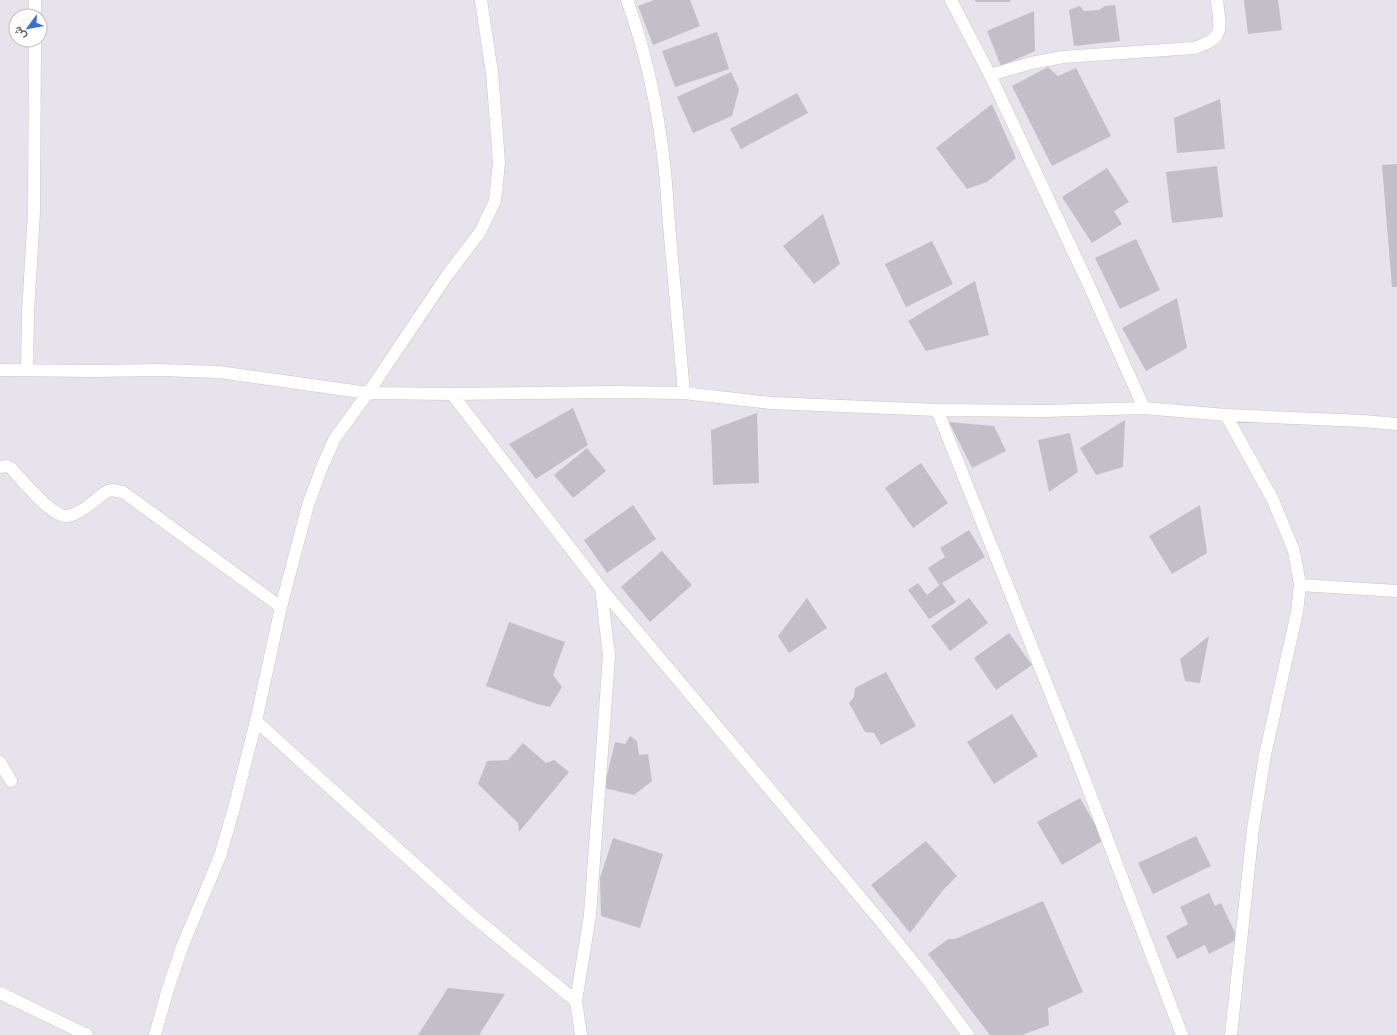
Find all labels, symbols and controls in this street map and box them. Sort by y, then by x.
north arrow [8,8,48,48]
text: ش [10,24,29,43]

